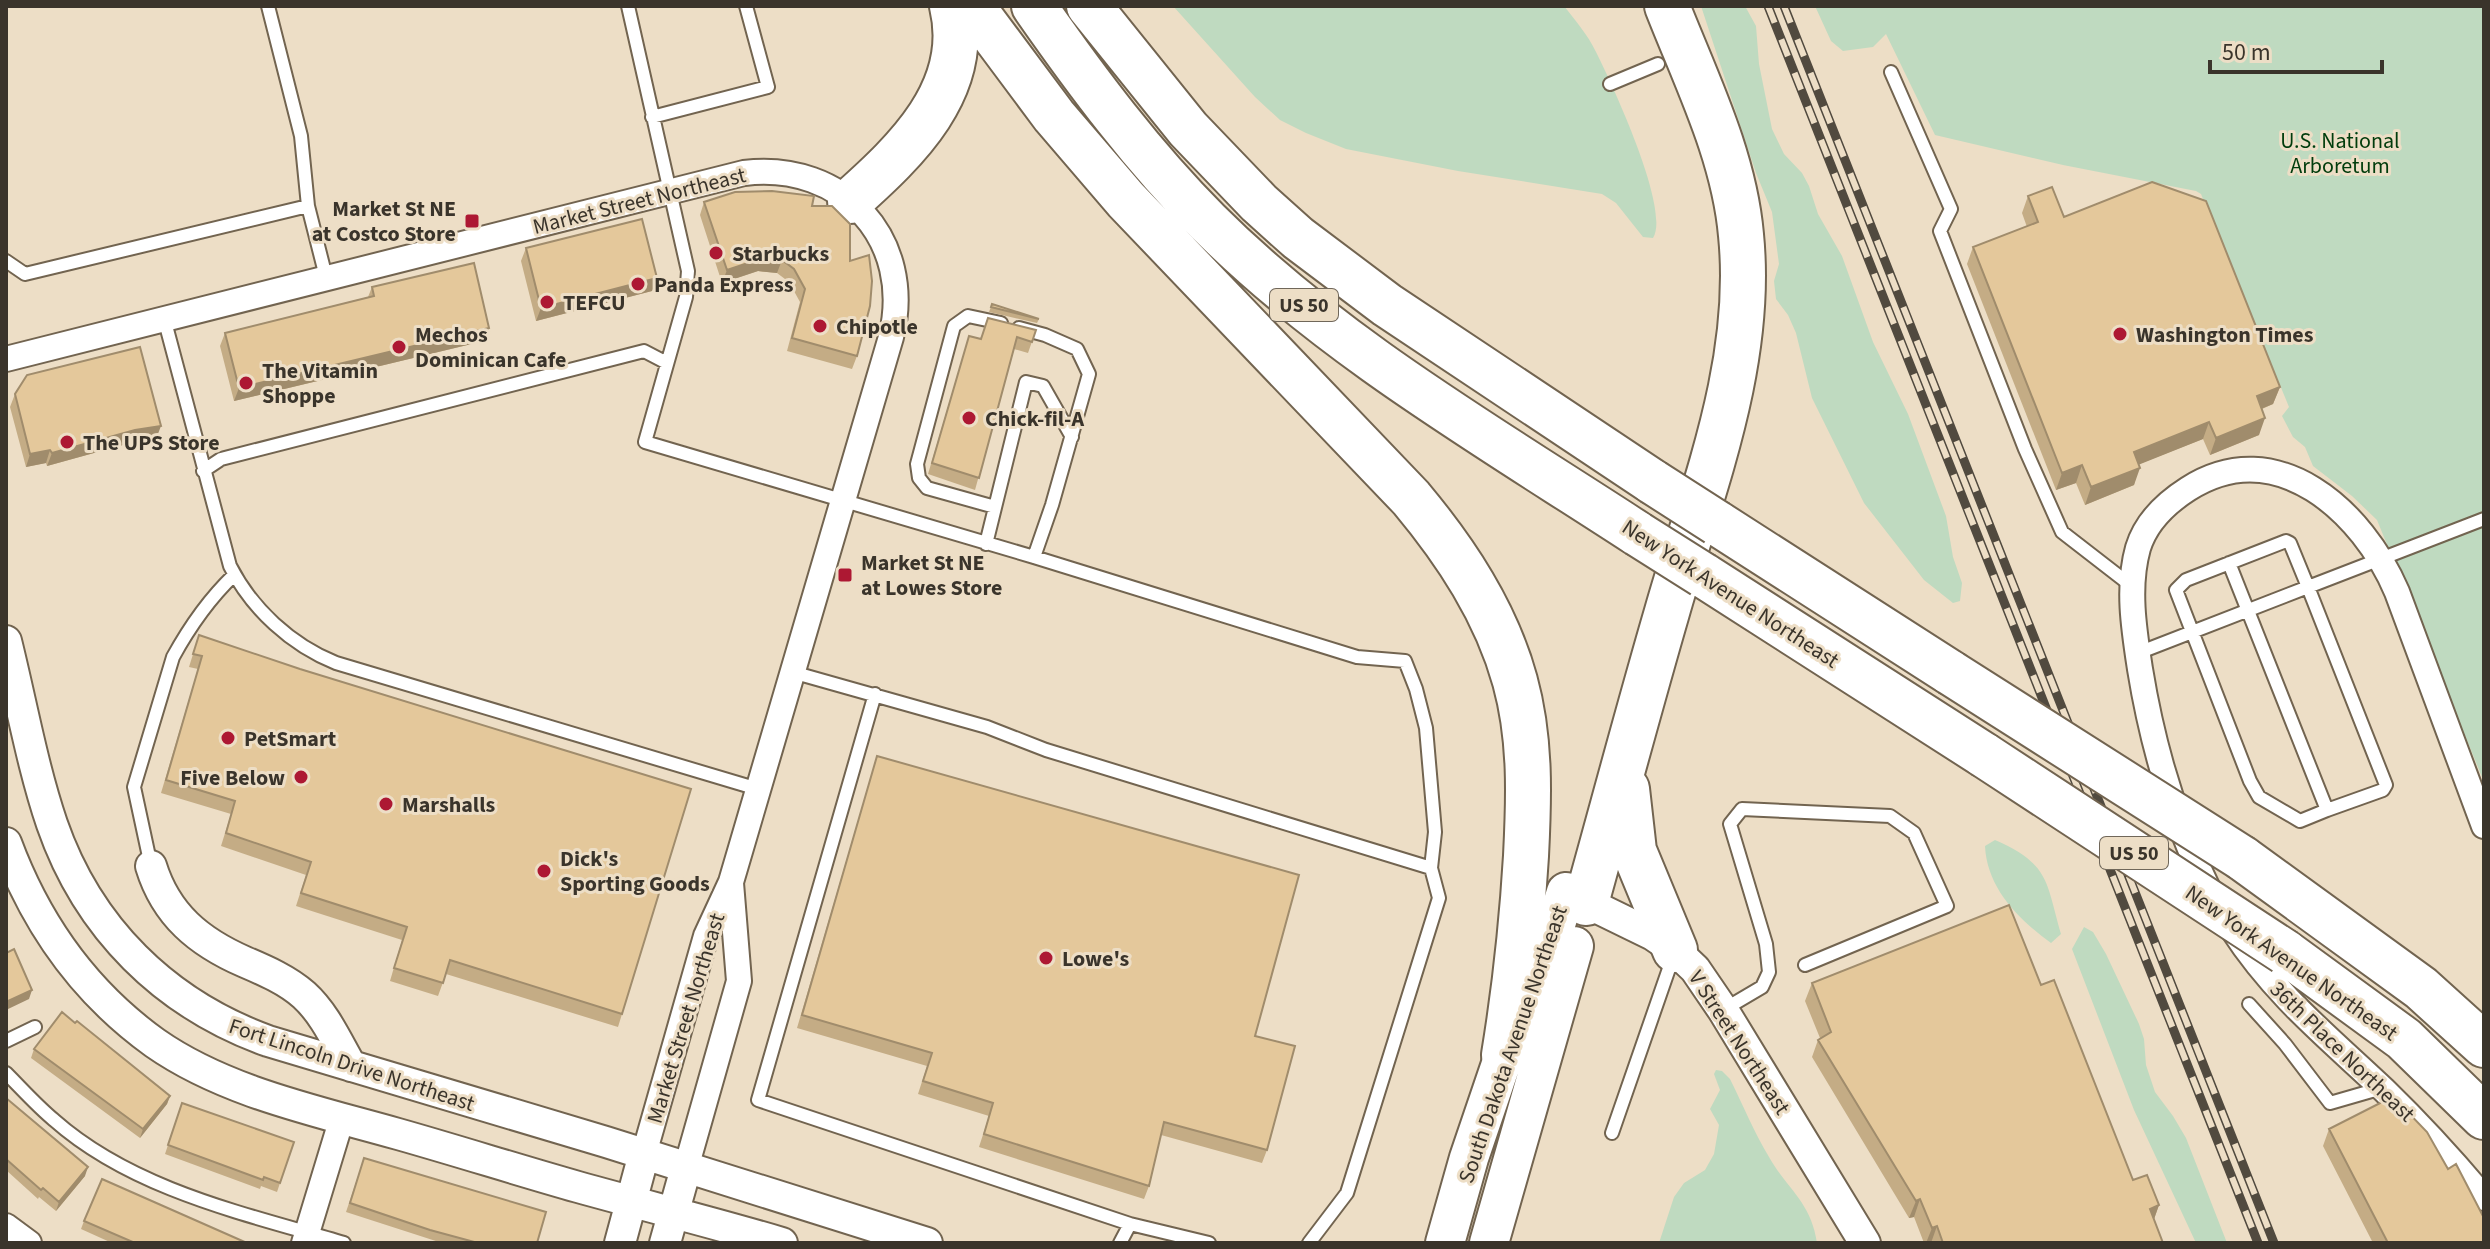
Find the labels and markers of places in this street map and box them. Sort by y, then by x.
place label: Market St NE at Costco Store [312,193,456,250]
marker: Market St NE at Costco Store [463,212,481,230]
place label: Starbucks [732,238,829,270]
marker: Starbucks [707,244,725,262]
place label: Panda Express [654,269,794,301]
marker: Panda Express [629,275,647,293]
place label: TEFCU [563,287,626,319]
marker: TEFCU [538,293,556,311]
place label: Chipotle [836,311,918,343]
marker: Chipotle [811,317,829,335]
place label: Mechos Dominican Cafe [415,319,567,376]
place label: Washington Times [2136,319,2314,351]
marker: Washington Times [2111,325,2129,343]
marker: Mechos Dominican Cafe [390,338,408,356]
place label: The Vitamin Shoppe [262,355,378,412]
marker: The Vitamin Shoppe [237,374,255,392]
place label: Chick-fil-A [985,403,1084,435]
marker: Chick-fil-A [960,409,978,427]
place label: The UPS Store [83,427,220,459]
marker: The UPS Store [58,433,76,451]
place label: Market St NE at Lowes Store [861,547,1002,604]
marker: Market St NE at Lowes Store [836,566,854,584]
place label: PetSmart [244,723,337,755]
marker: PetSmart [219,729,237,747]
place label: Five Below [180,762,285,794]
marker: Five Below [292,768,310,786]
place label: Marshalls [402,789,495,821]
marker: Marshalls [377,795,395,813]
place label: Dick's Sporting Goods [560,843,710,900]
marker: Dick's Sporting Goods [535,862,553,880]
place label: Lowe's [1062,943,1130,975]
marker: Lowe's [1037,949,1055,967]

